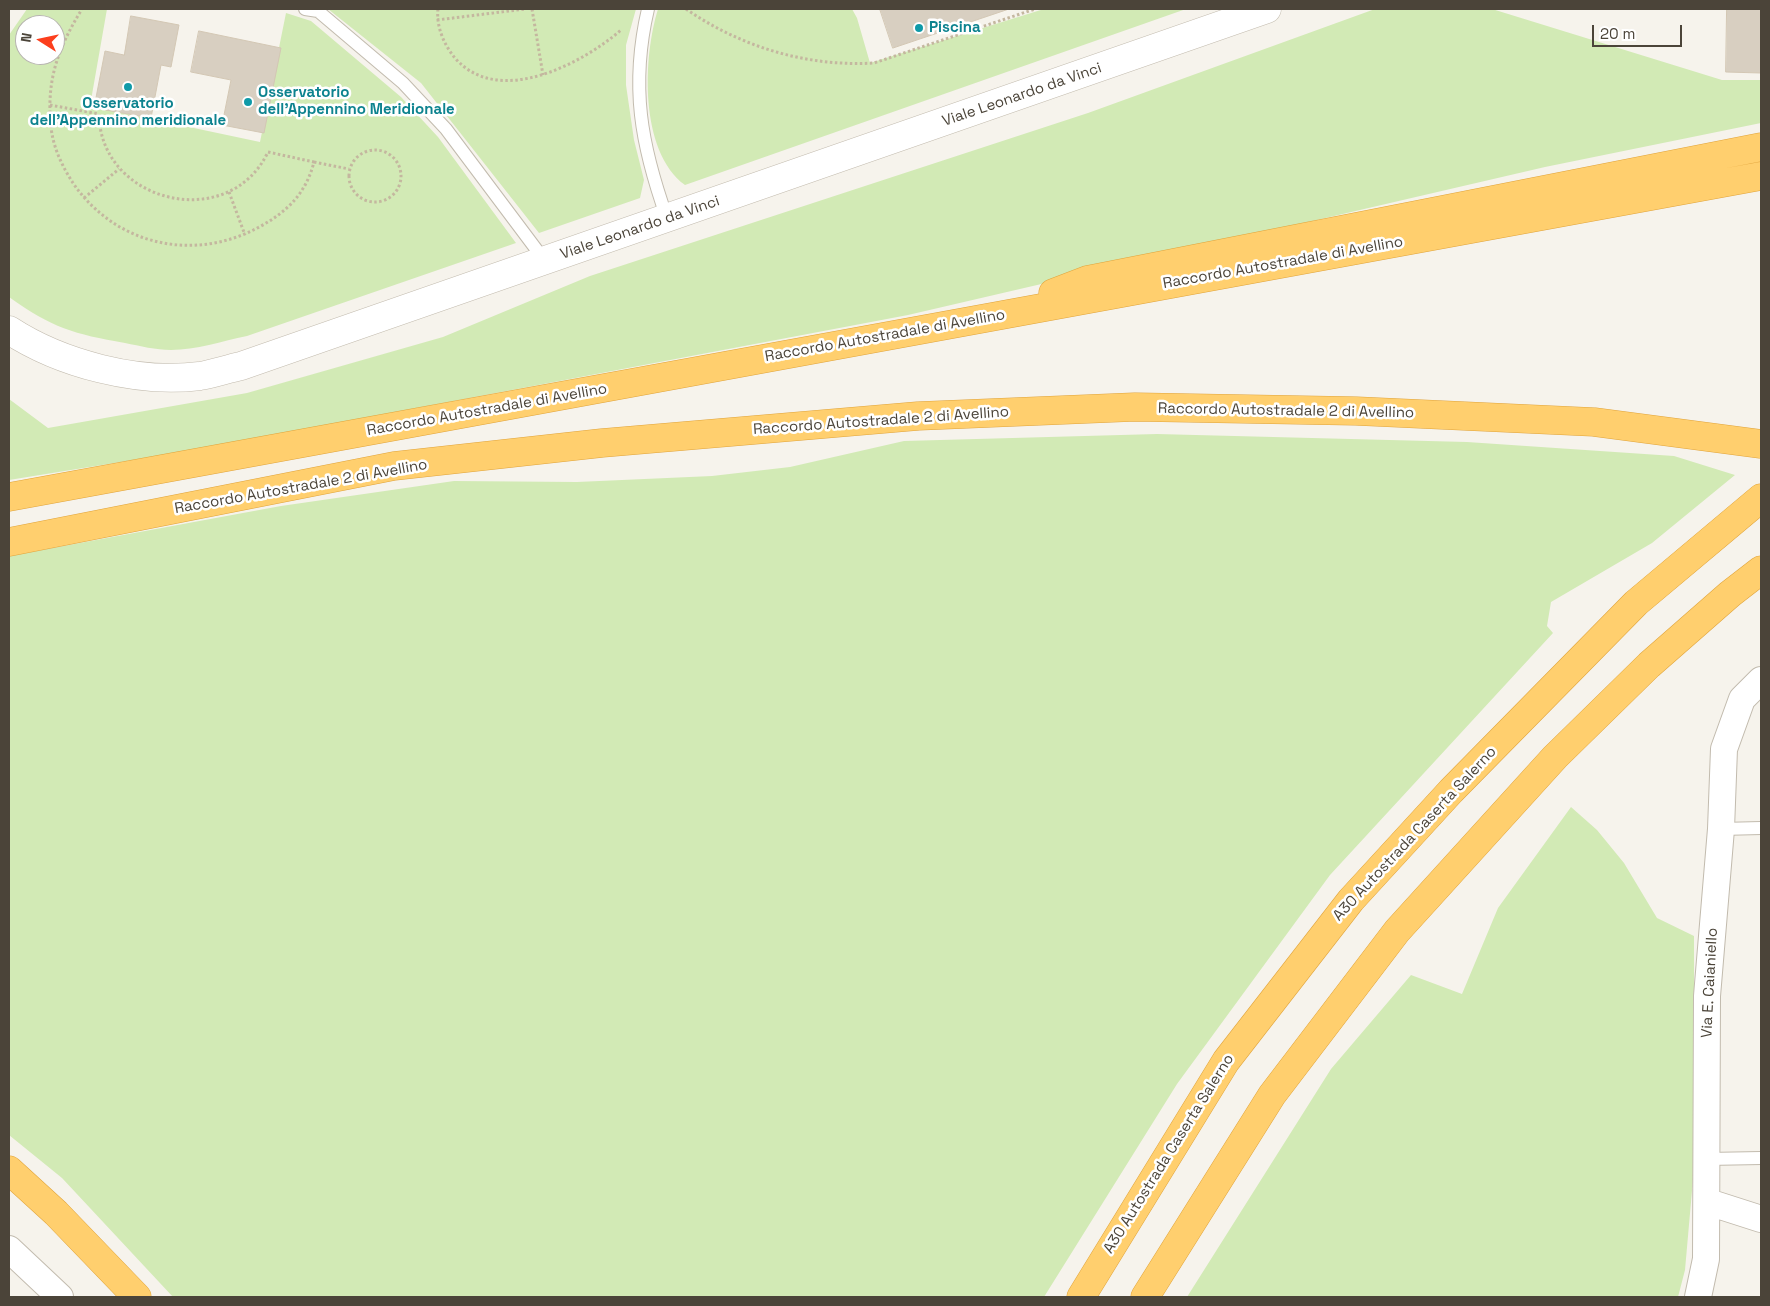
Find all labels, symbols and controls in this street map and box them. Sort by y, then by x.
north arrow [15,15,65,65]
scale bar [1595,15,1685,47]
place label: Piscina [929,19,981,37]
marker: Piscina [913,22,925,34]
text: 20 m [1600,24,1635,43]
text: N [17,31,36,44]
street label: Viale Leonardo da Vinci [940,59,1104,131]
marker: Osservatorio dell'Appennino meridionale [122,81,134,93]
place label: Osservatorio dell'Appennino Meridionale [258,84,455,119]
place label: Osservatorio dell'Appennino meridionale [30,95,226,130]
marker: Osservatorio dell'Appennino Meridionale [242,96,254,108]
street label: Viale Leonardo da Vinci [558,192,722,264]
street label: Raccordo Autostradale di Avellino [1162,233,1404,293]
street label: Raccordo Autostradale di Avellino [764,306,1006,366]
street label: Raccordo Autostradale di Avellino [366,380,608,440]
street label: Raccordo Autostradale 2 di Avellino [1158,400,1414,422]
street label: Raccordo Autostradale 2 di Avellino [752,403,1010,439]
street label: Raccordo Autostradale 2 di Avellino [173,456,429,518]
street label: A30 Autostrada Caserta Salerno [1329,743,1501,925]
street label: Via E. Caianiello [1698,927,1722,1039]
street label: A30 Autostrada Caserta Salerno [1100,1051,1238,1257]

